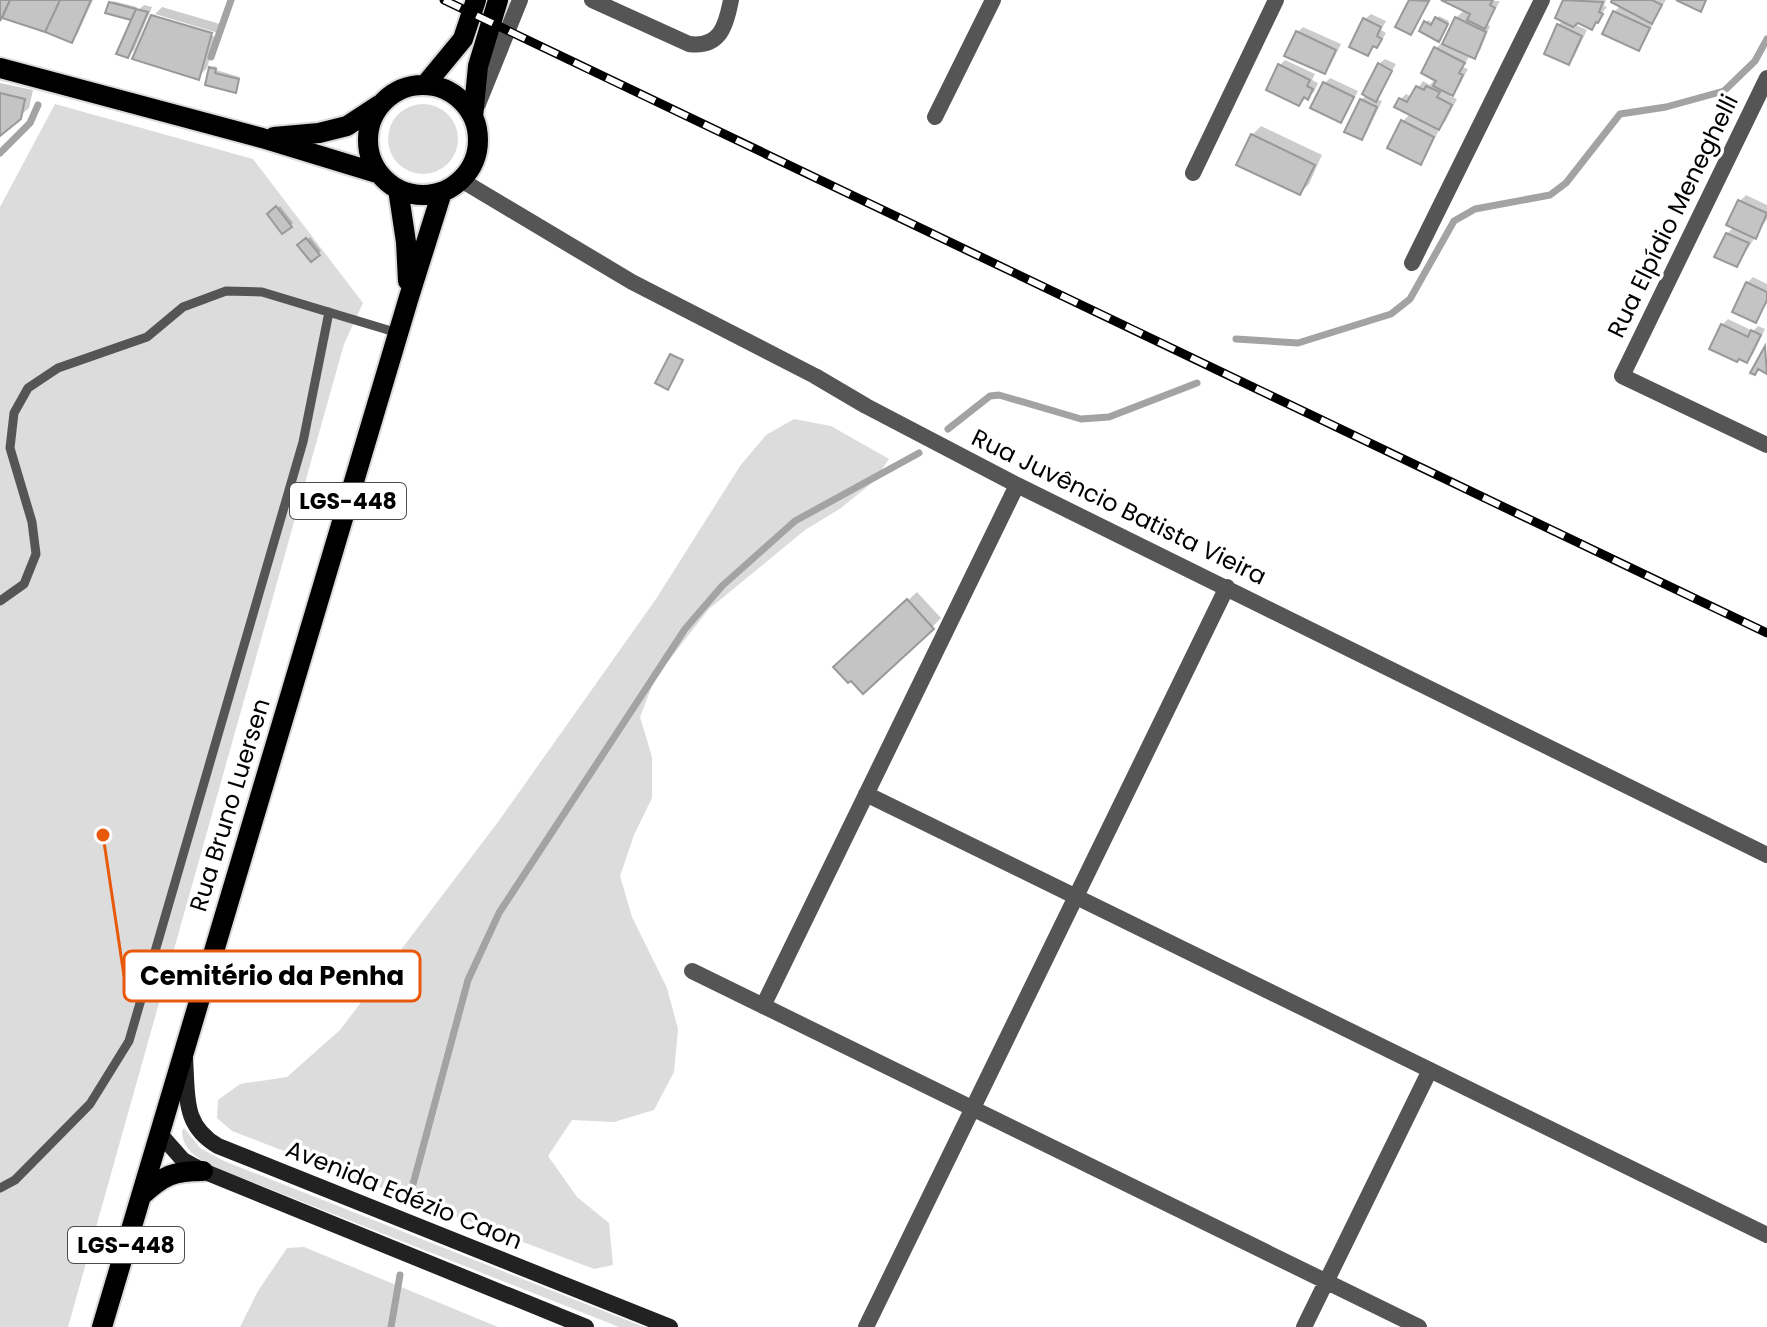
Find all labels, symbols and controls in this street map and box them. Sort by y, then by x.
street label: Rua Elpídio Meneghelli [1599,89,1746,343]
street label: Rua Juvêncio Batista Vieira [966,421,1272,592]
road number: LGS-448 [290,483,406,519]
street label: Rua Bruno Luersen [181,694,278,915]
callout: Cemitério da Penha [124,951,420,1001]
text: Cemitério da Penha [140,958,404,994]
street label: Avenida Edézio Caon [281,1132,527,1257]
road number: LGS-448 [68,1227,184,1263]

